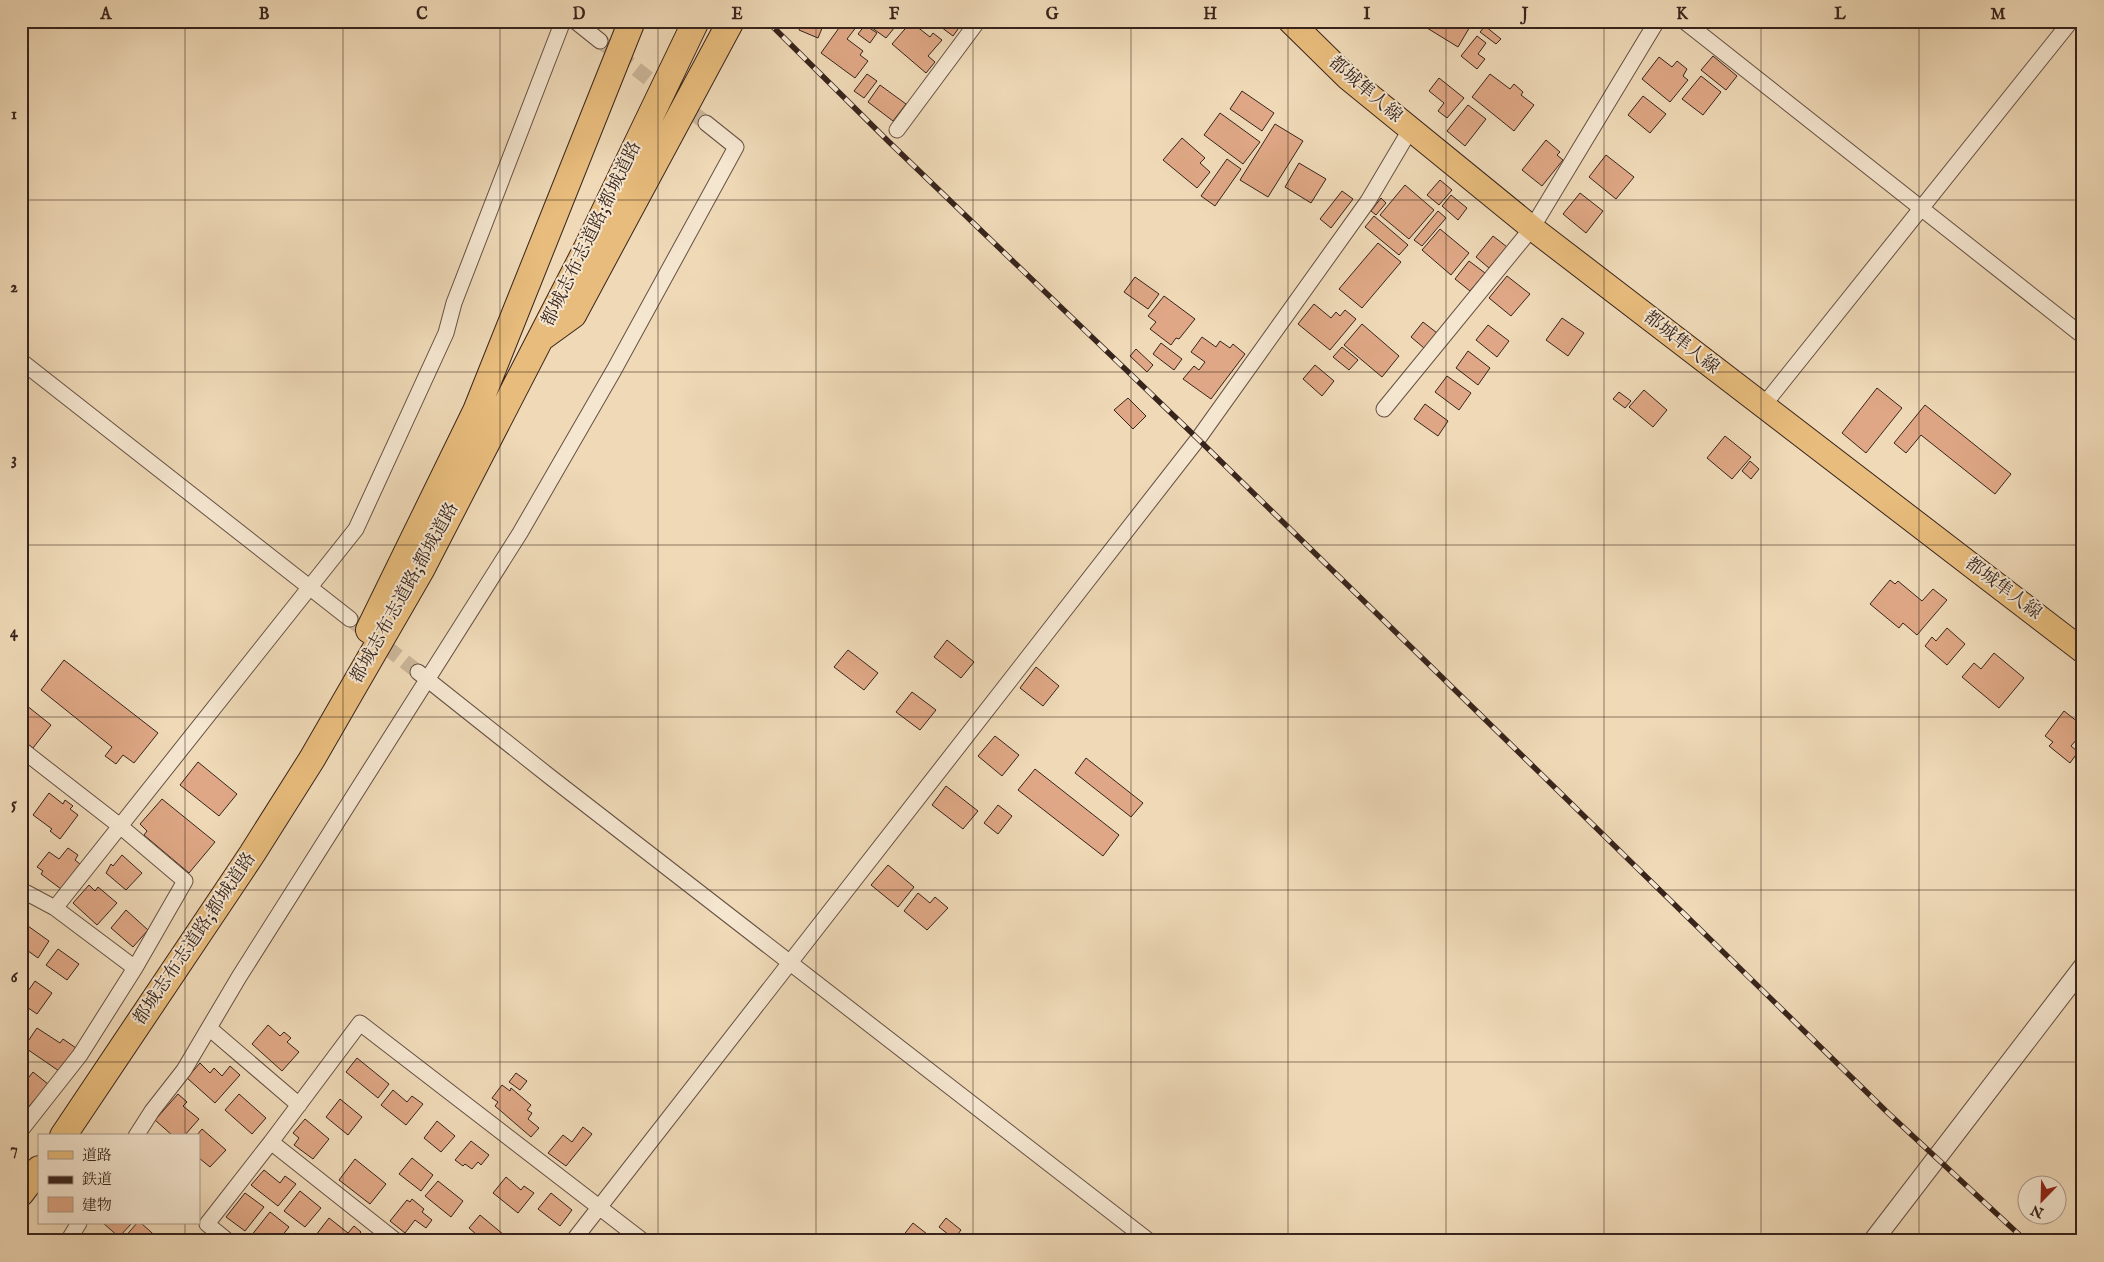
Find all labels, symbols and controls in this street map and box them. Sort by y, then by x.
text: A [100,5,113,25]
text: B [259,5,270,25]
text: C [416,5,428,25]
text: D [573,5,586,25]
text: E [731,5,743,25]
text: F [889,5,900,25]
text: G [1046,5,1059,25]
text: H [1203,5,1217,25]
text: I [1364,5,1371,25]
text: J [1520,5,1529,25]
text: K [1676,5,1689,25]
text: L [1834,5,1846,25]
text: M [1990,5,2006,25]
street label: 都城隼人線 [1323,52,1407,128]
text: 1 [11,105,17,125]
street label: 都城志布志道路;都城道路 [537,138,647,330]
text: 2 [10,278,18,298]
street label: 都城隼人線 [1638,306,1724,380]
text: 3 [11,450,17,470]
street label: 都城志布志道路;都城道路 [346,499,464,687]
street label: 都城隼人線 [1960,553,2046,625]
text: 4 [10,623,19,643]
text: 5 [11,795,17,815]
street label: 都城志布志道路;都城道路 [129,848,261,1030]
text: 6 [11,968,19,988]
legend [38,1134,200,1224]
text: 7 [10,1140,18,1160]
text: 道路 [82,1146,112,1165]
text: 鉄道 [82,1170,112,1189]
north arrow [2016,1174,2066,1224]
text: 建物 [82,1196,112,1215]
text: N [2028,1200,2047,1222]

